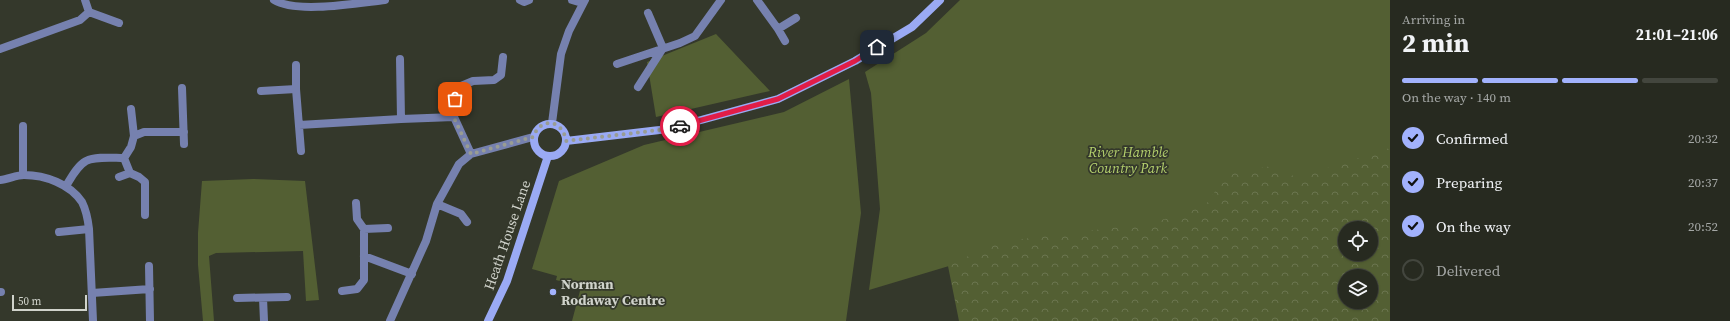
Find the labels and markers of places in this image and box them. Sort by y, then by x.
pin [860,30,894,64]
pin [438,82,472,116]
place label: Norman Rodaway Centre [561,274,665,310]
marker: Norman Rodaway Centre [548,287,558,297]

